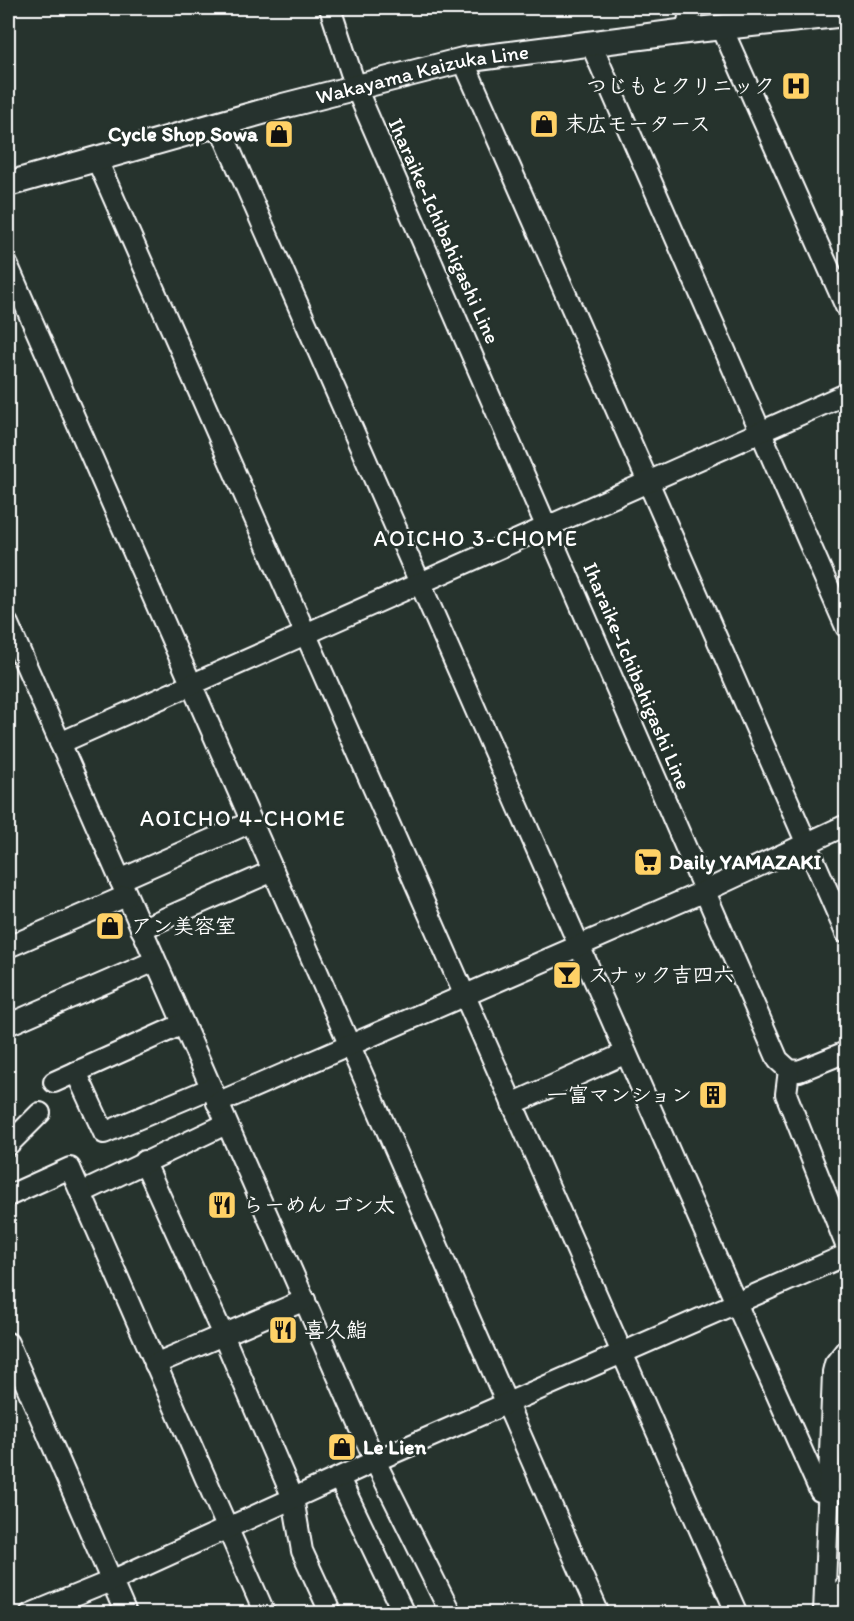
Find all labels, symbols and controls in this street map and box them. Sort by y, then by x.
street label: Wakayama Kaizuka Line [313,39,530,109]
hospital icon: つじもとクリニック [780,70,812,102]
place label: つじもとクリニック [586,73,775,98]
shop icon: 末広モータース [528,108,560,140]
place label: 末広モータース [565,111,711,136]
street label: Iharaike-Ichibahigashi Line [383,114,506,347]
shop icon: Cycle Shop Sowa [263,118,295,150]
place label: Cycle Shop Sowa [108,121,259,147]
district label: AOICHO 3-CHOME [374,525,578,552]
street label: Iharaike-Ichibahigashi Line [578,559,697,793]
district label: AOICHO 4-CHOME [140,805,346,832]
supermarket icon: Daily YAMAZAKI [632,846,664,878]
place label: Daily YAMAZAKI [669,849,821,875]
shop icon: アン美容室 [94,910,126,942]
place label: アン美容室 [131,913,236,938]
bar icon: スナック吉四六 [551,959,583,991]
place label: スナック吉四六 [588,962,735,987]
building icon: 一富マンション [697,1079,729,1111]
place label: 一富マンション [547,1082,692,1107]
restaurant icon: らーめん ゴン太 [206,1189,238,1221]
place label: らーめん ゴン太 [243,1192,395,1217]
restaurant icon: 喜久鮨 [267,1314,299,1346]
place label: 喜久鮨 [304,1317,367,1342]
shop icon: Le Lien [326,1431,358,1463]
place label: Le Lien [363,1434,426,1459]

